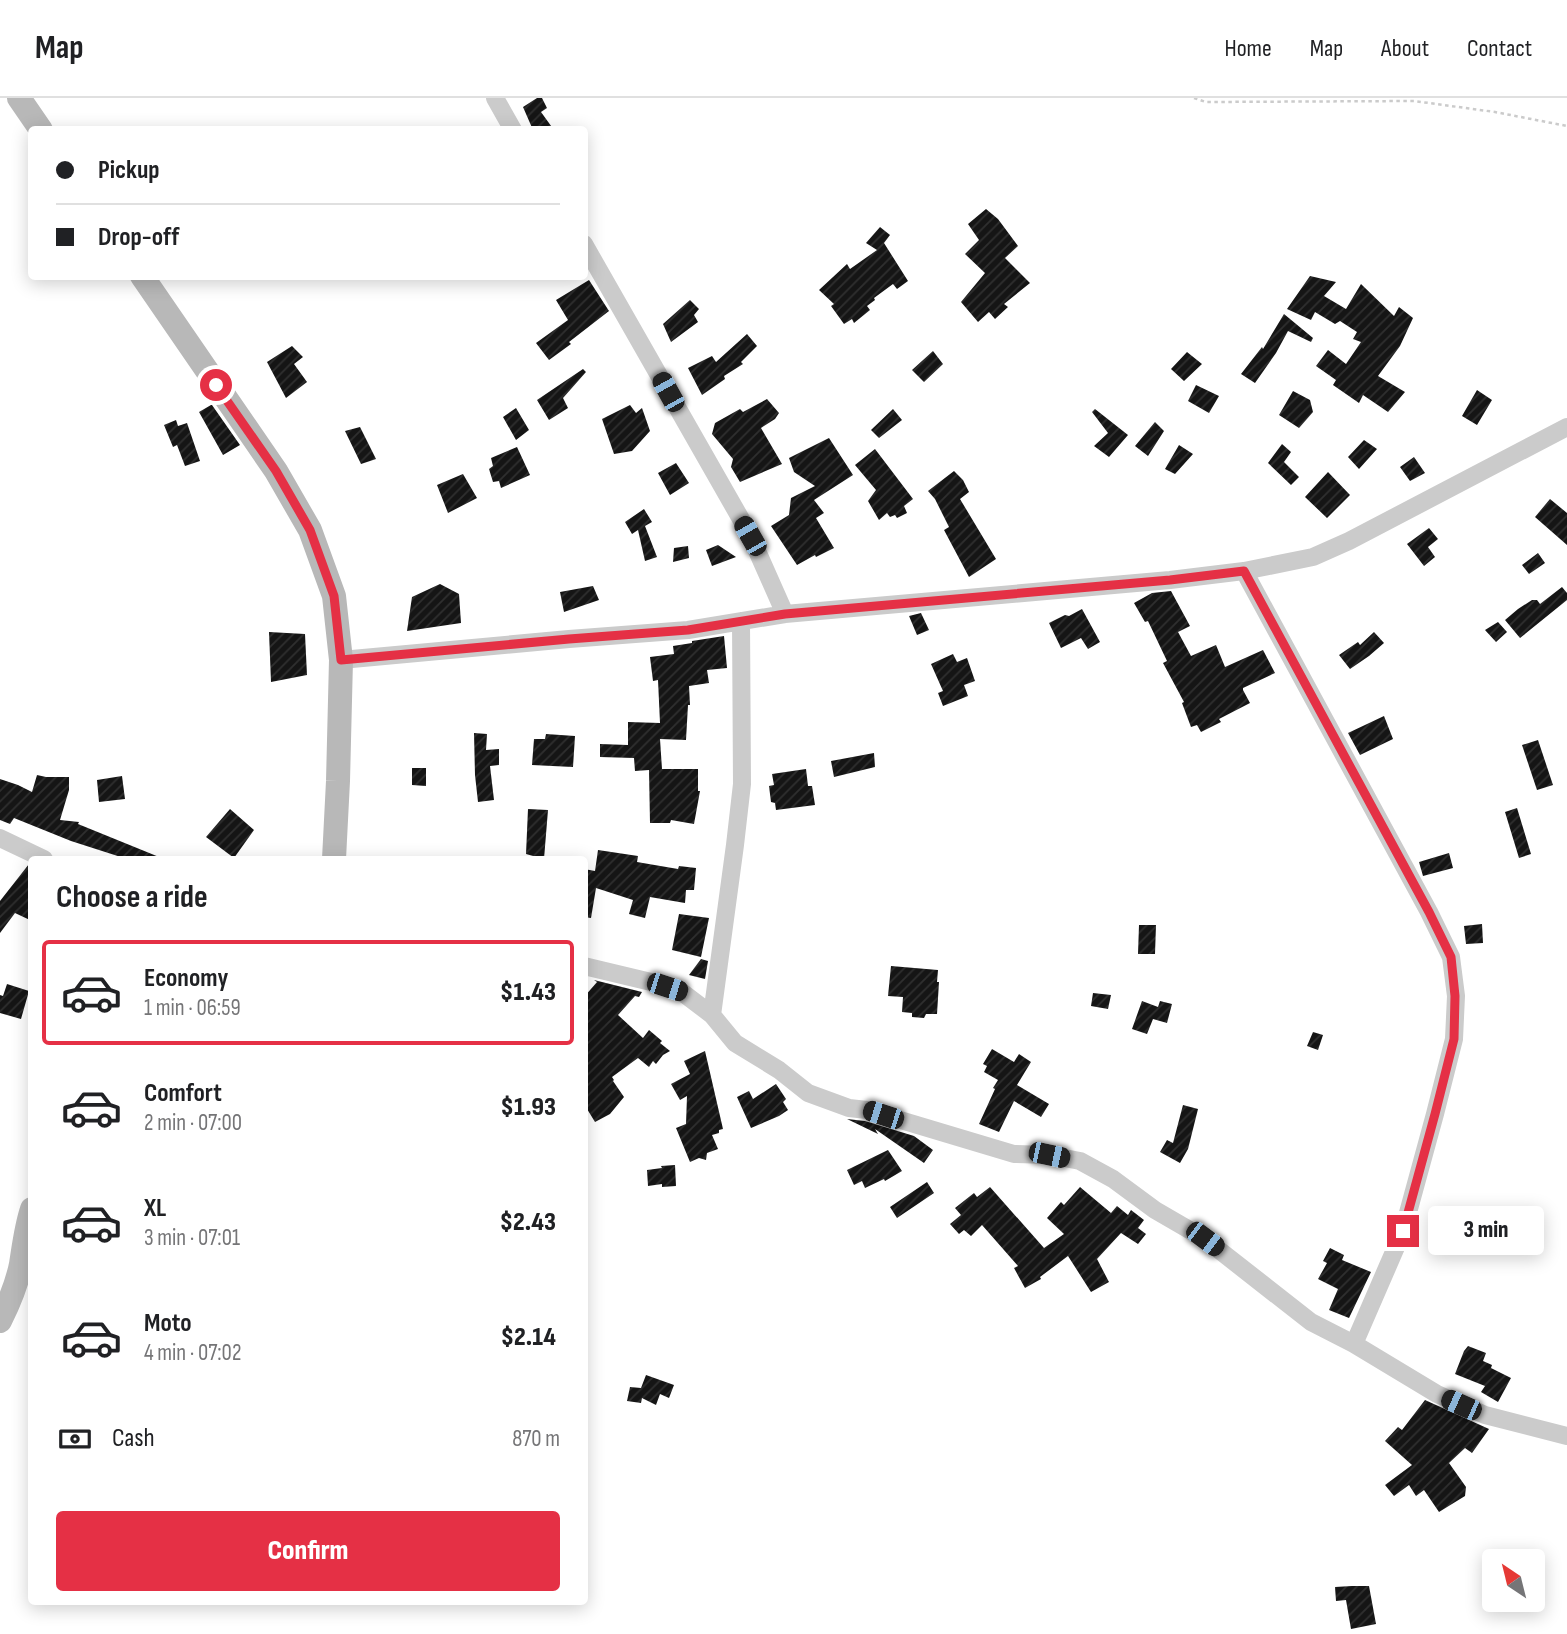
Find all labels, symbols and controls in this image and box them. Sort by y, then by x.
text: Map [35,28,84,68]
text: Home [1224,34,1272,63]
text: Map [1310,34,1343,63]
text: About [1381,34,1429,63]
text: Contact [1467,34,1532,63]
text: Pickup [98,155,160,186]
text: Drop-off [98,222,179,253]
route start [200,369,232,401]
car [649,369,688,415]
car [731,513,770,559]
text: Choose a ride [56,878,208,917]
icon: car [60,961,123,1024]
text: Economy [144,963,228,994]
car [644,971,691,1003]
text: $1.43 [500,977,556,1008]
text: 1 min · 06:59 [144,994,241,1022]
icon: car [60,1076,123,1139]
text: Comfort [144,1078,222,1109]
text: $1.93 [501,1092,556,1123]
car [860,1099,907,1131]
text: 2 min · 07:00 [144,1109,242,1137]
car [1027,1140,1072,1170]
icon: car [60,1191,123,1254]
text: XL [144,1193,166,1224]
callout: 3 min [1428,1206,1543,1256]
text: $2.43 [500,1207,556,1238]
route end [1387,1215,1419,1247]
text: 3 min [1464,1216,1508,1244]
car [1182,1218,1229,1260]
text: 3 min · 07:01 [144,1224,240,1252]
icon: car [60,1306,123,1369]
text: Moto [144,1308,192,1339]
text: $2.14 [501,1322,556,1353]
text: 4 min · 07:02 [144,1339,241,1367]
car [1438,1387,1485,1423]
icon: cash [56,1420,94,1458]
text: Cash [112,1423,155,1454]
text: 870 m [512,1425,560,1453]
button: Confirm [56,1511,560,1591]
north arrow [1482,1549,1545,1612]
map controls [1482,1549,1545,1612]

